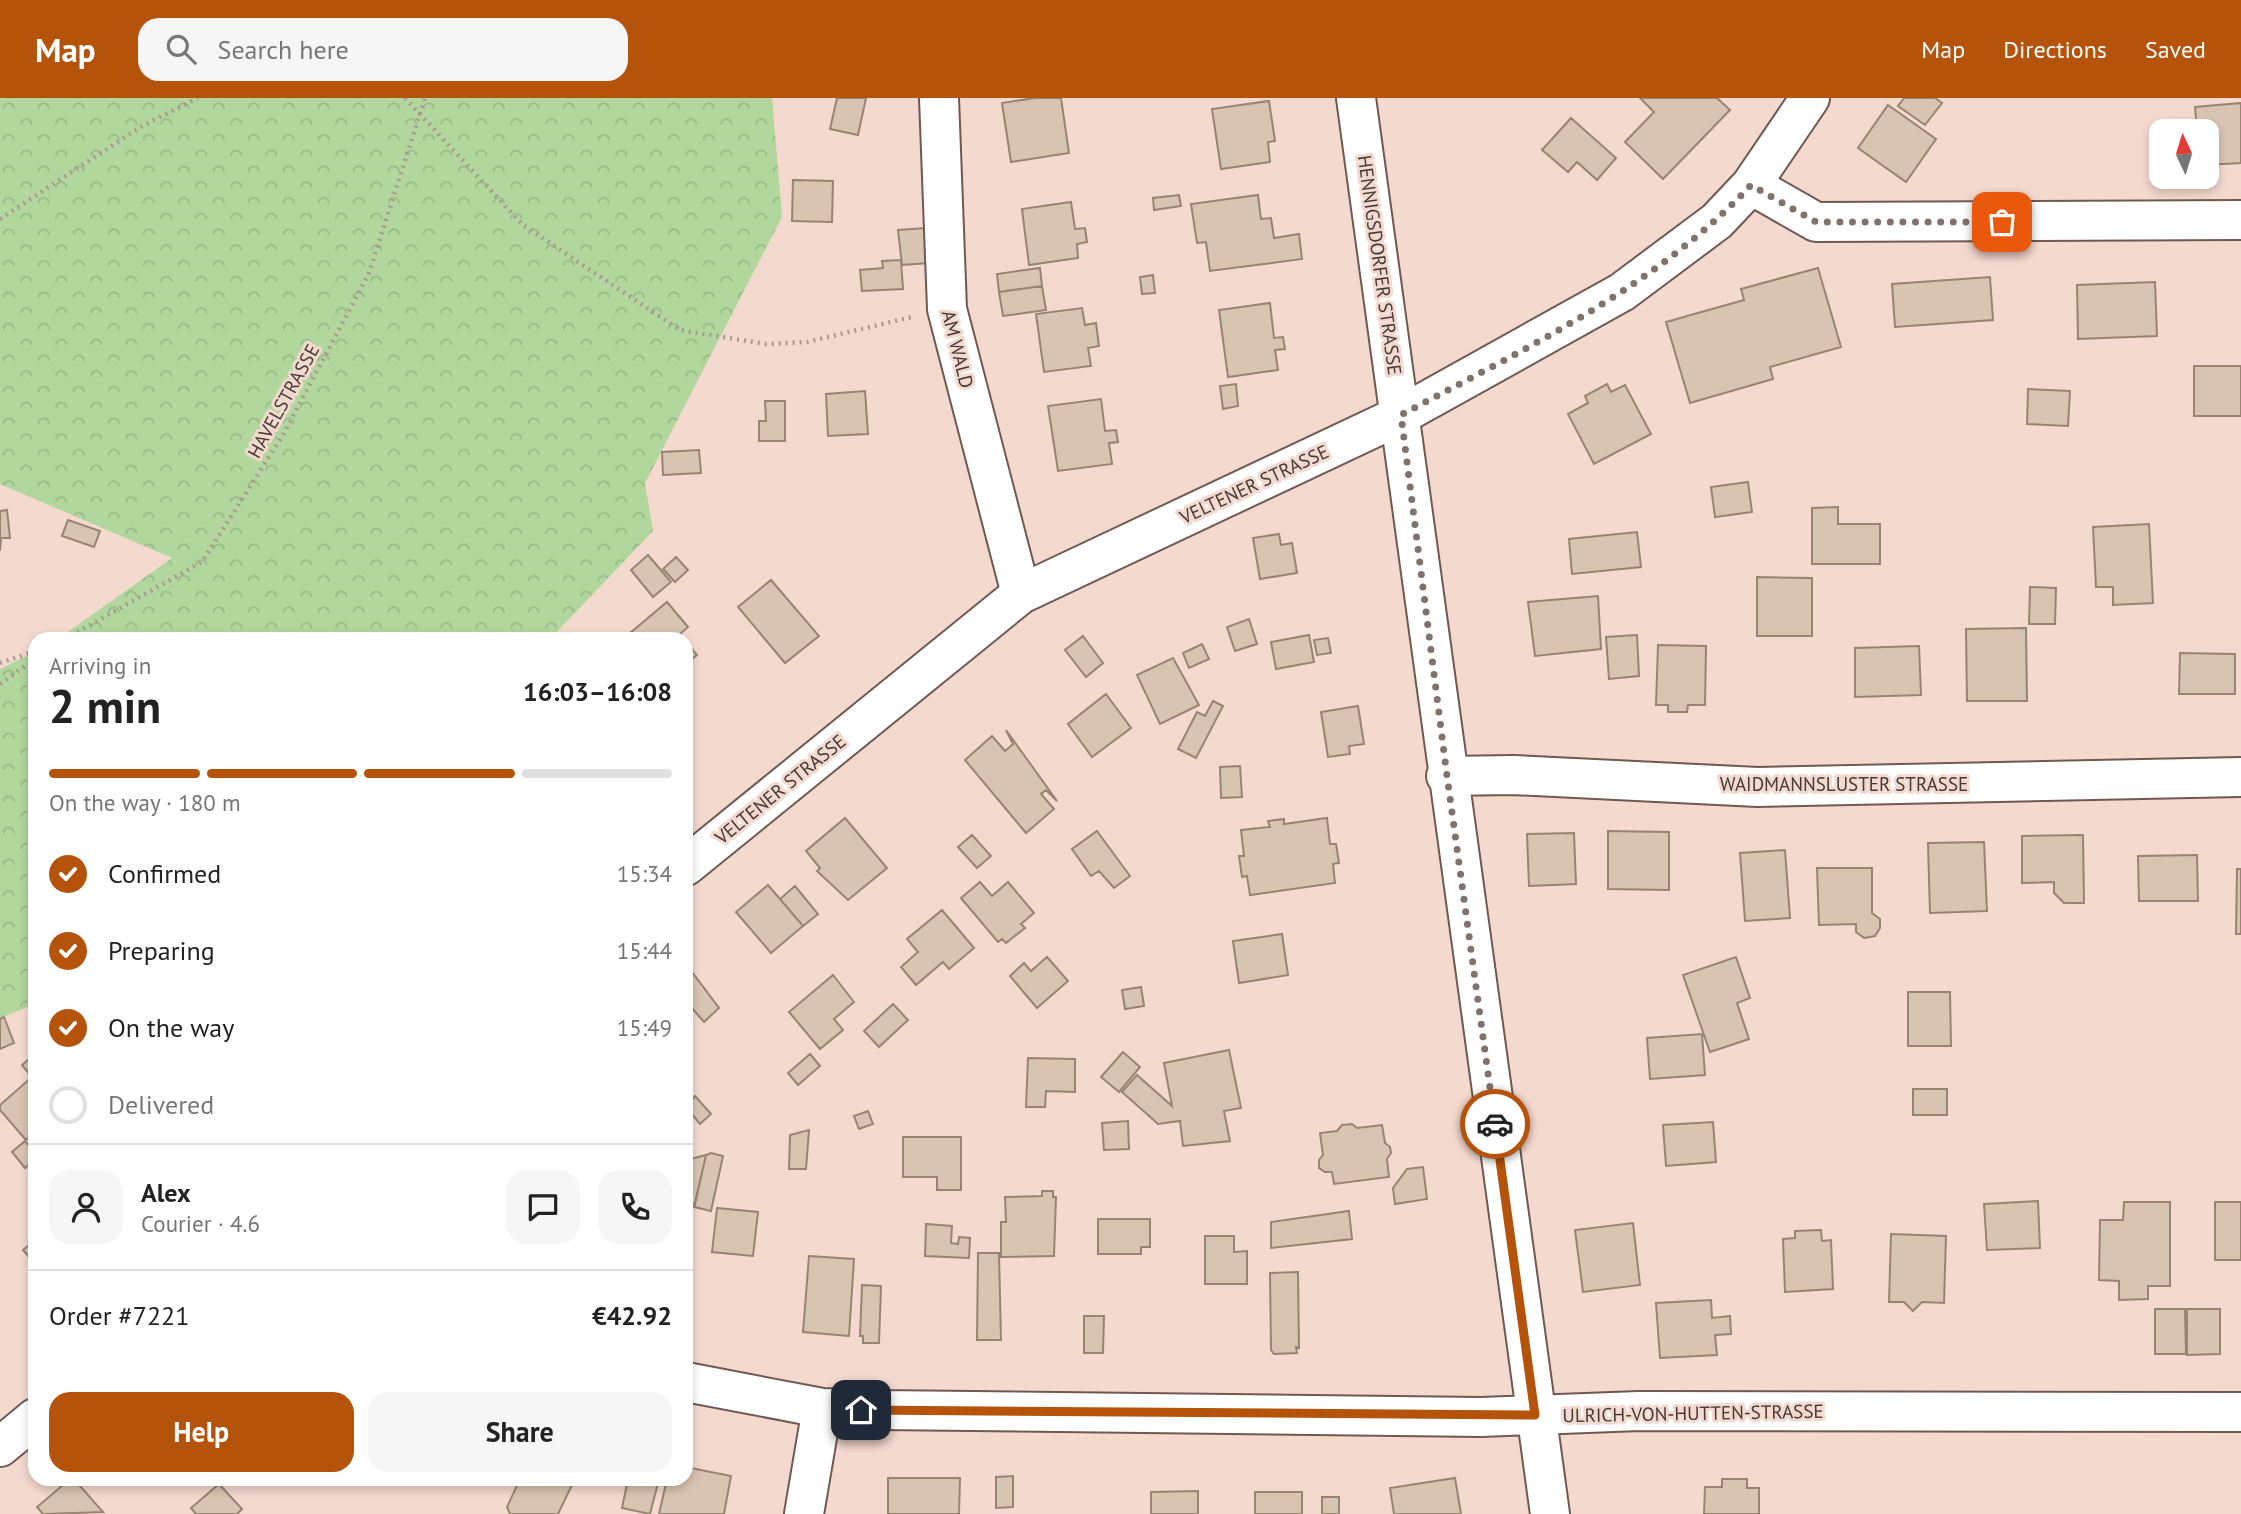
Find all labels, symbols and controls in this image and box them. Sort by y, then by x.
search box [138,18,628,81]
text: Map [35,28,96,71]
icon: search [162,30,200,68]
text: Search here [218,33,349,66]
text: Map [1921,34,1965,65]
text: Directions [2003,34,2107,65]
text: Saved [2145,34,2206,65]
north arrow [2149,119,2219,189]
map controls [2149,119,2219,189]
street label: HENNIGSDORFER STRASSE [1353,154,1407,376]
pin [1972,192,2032,252]
icon: bag [1983,203,2021,241]
street label: AM WALD [937,308,979,390]
street label: HAVELSTRASSE [242,340,324,462]
street label: VELTENER STRASSE [1175,439,1332,529]
text: Arriving in [49,651,151,680]
text: 16:03–16:08 [523,675,672,708]
text: 2 min [49,676,161,736]
street label: VELTENER STRASSE [709,729,850,850]
street label: WAIDMANNSLUSTER STRASSE [1720,772,1968,796]
text: On the way · 180 m [49,788,241,817]
icon: check [49,855,87,893]
text: Confirmed [108,857,221,890]
text: 15:34 [617,859,672,888]
icon: check [49,932,87,970]
text: Preparing [108,934,215,967]
text: 15:44 [617,936,672,965]
icon: check [49,1009,87,1047]
text: On the way [108,1011,234,1044]
text: 15:49 [617,1013,672,1042]
text: Delivered [108,1088,214,1121]
courier [1460,1089,1530,1159]
icon: car [1476,1105,1514,1143]
button: person [49,1170,123,1244]
button: chat [506,1170,580,1244]
button: phone [598,1170,672,1244]
text: Alex [141,1176,191,1209]
text: Courier · 4.6 [141,1209,260,1238]
text: Order #7221 [49,1299,189,1332]
text: €42.92 [592,1299,672,1332]
pin [831,1380,891,1440]
icon: home [842,1391,880,1429]
button: Help [49,1392,354,1472]
button: Share [368,1392,672,1472]
street label: ULRICH-VON-HUTTEN-STRASSE [1562,1399,1824,1427]

